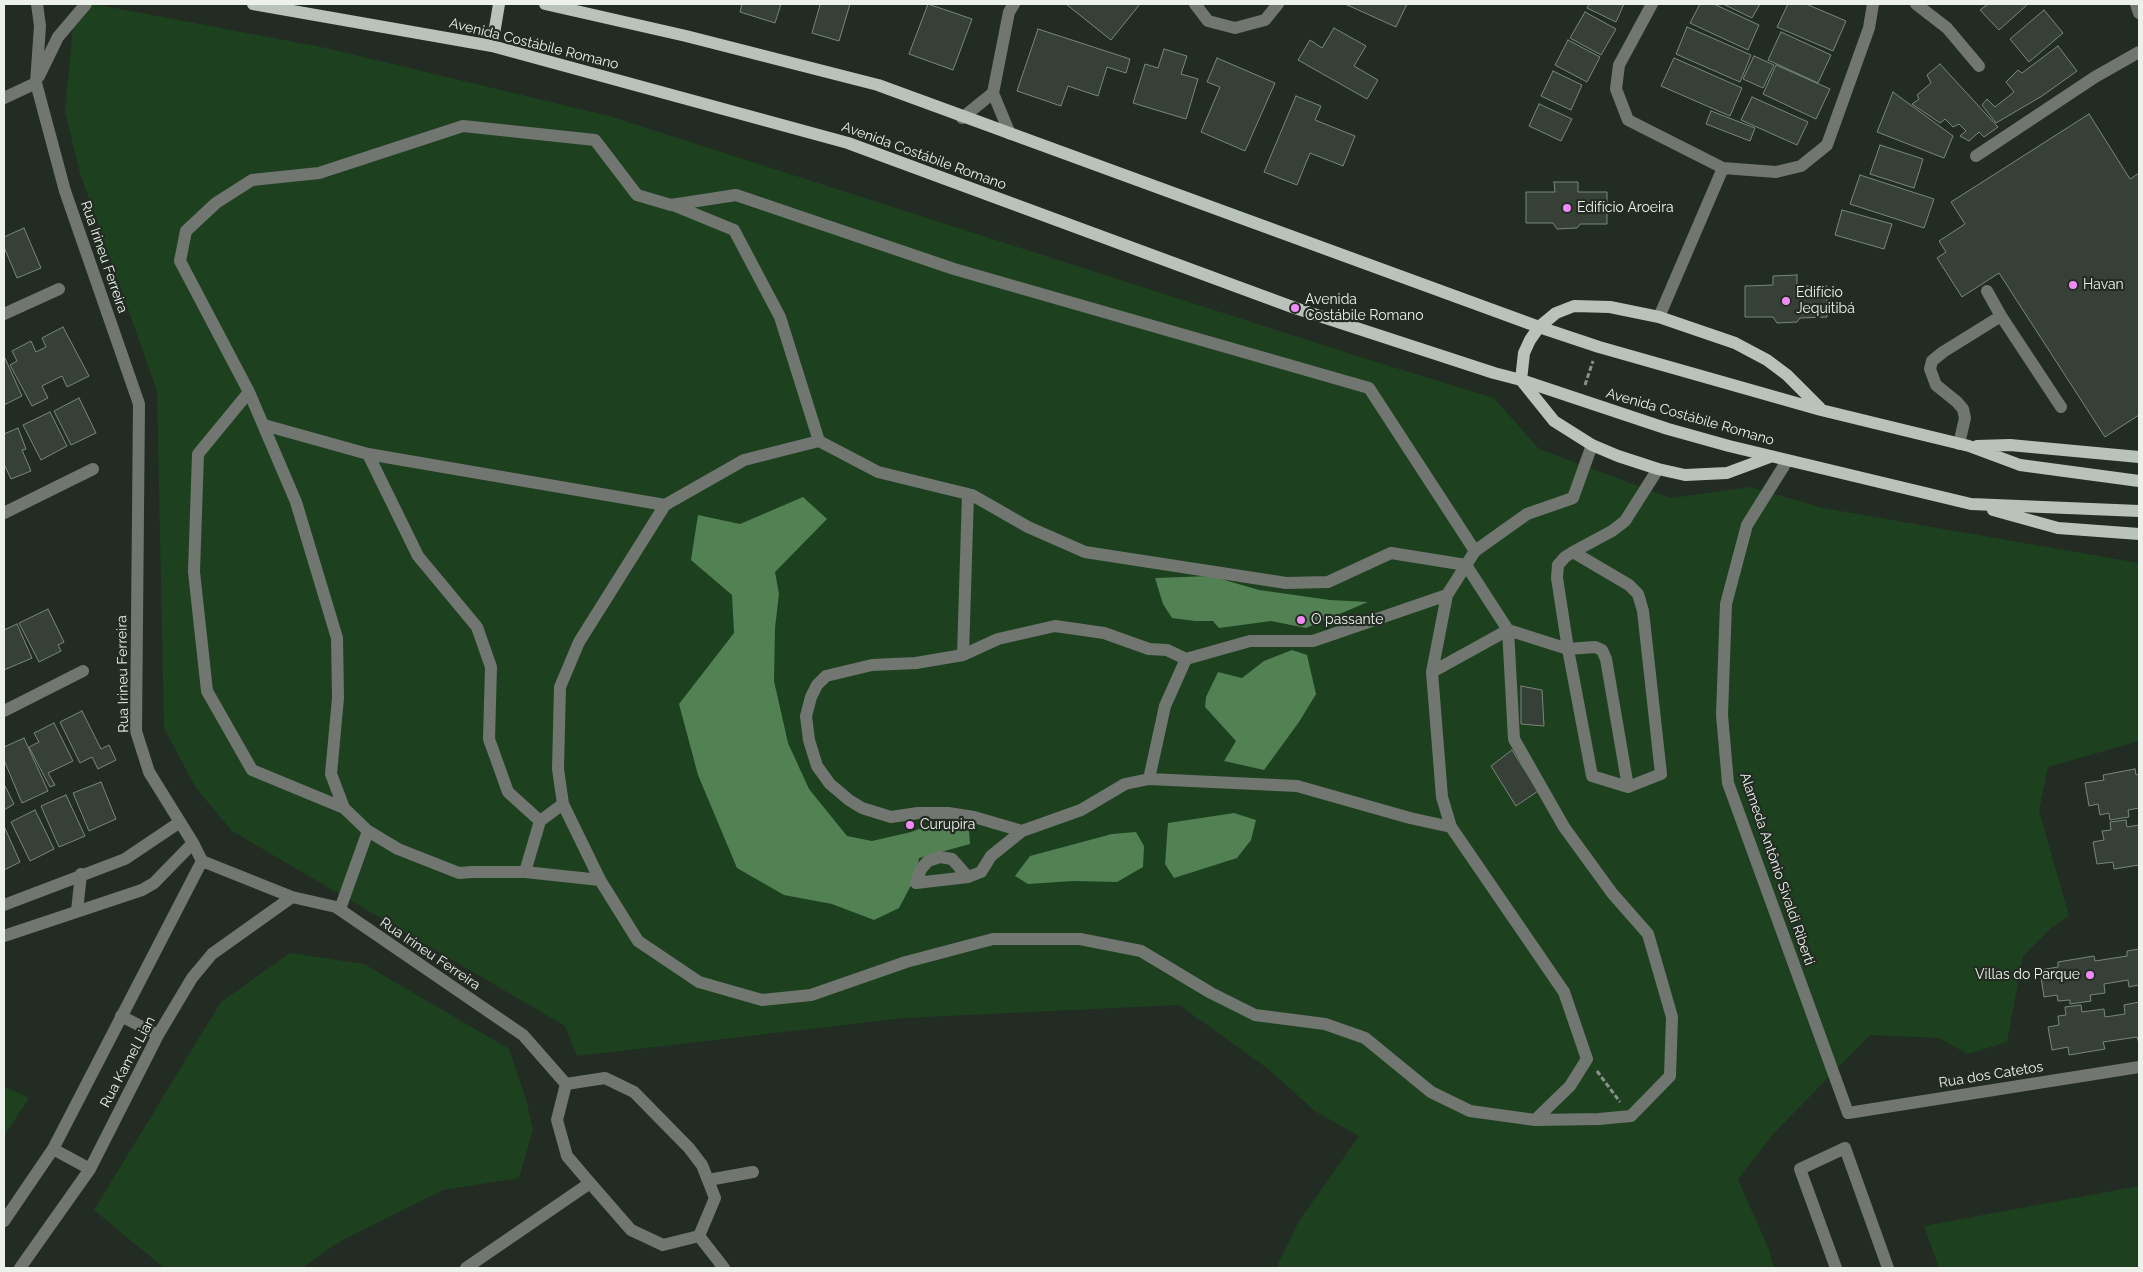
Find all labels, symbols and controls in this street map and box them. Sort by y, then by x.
street label: Avenida Costábile Romano [448,15,620,73]
street label: Avenida Costábile Romano [839,118,1009,194]
street label: Rua Irineu Ferreira [77,199,131,315]
place label: Edifício Aroeira [1577,200,1674,216]
marker: Edifício Aroeira [1561,202,1573,214]
place label: Havan [2083,277,2124,293]
marker: Havan [2067,279,2079,291]
place label: Edifício Jequitibá [1796,285,1855,318]
place label: Avenida Costábile Romano [1305,292,1424,324]
marker: Edifício Jequitibá [1780,295,1792,307]
marker: Avenida Costábile Romano [1289,302,1301,314]
street label: Avenida Costábile Romano [1604,385,1776,449]
place label: O passante [1311,612,1383,628]
marker: O passante [1295,614,1307,626]
street label: Rua Irineu Ferreira [114,615,132,733]
street label: Alameda Antônio Sivaldi Riberti [1736,770,1818,968]
place label: Curupira [920,817,975,833]
marker: Curupira [904,819,916,831]
street label: Rua Irineu Ferreira [377,914,483,994]
place label: Villas do Parque [1975,967,2080,983]
marker: Villas do Parque [2084,969,2096,981]
street label: Rua Kamel Lian [97,1014,159,1110]
street label: Rua dos Catetos [1938,1058,2044,1092]

